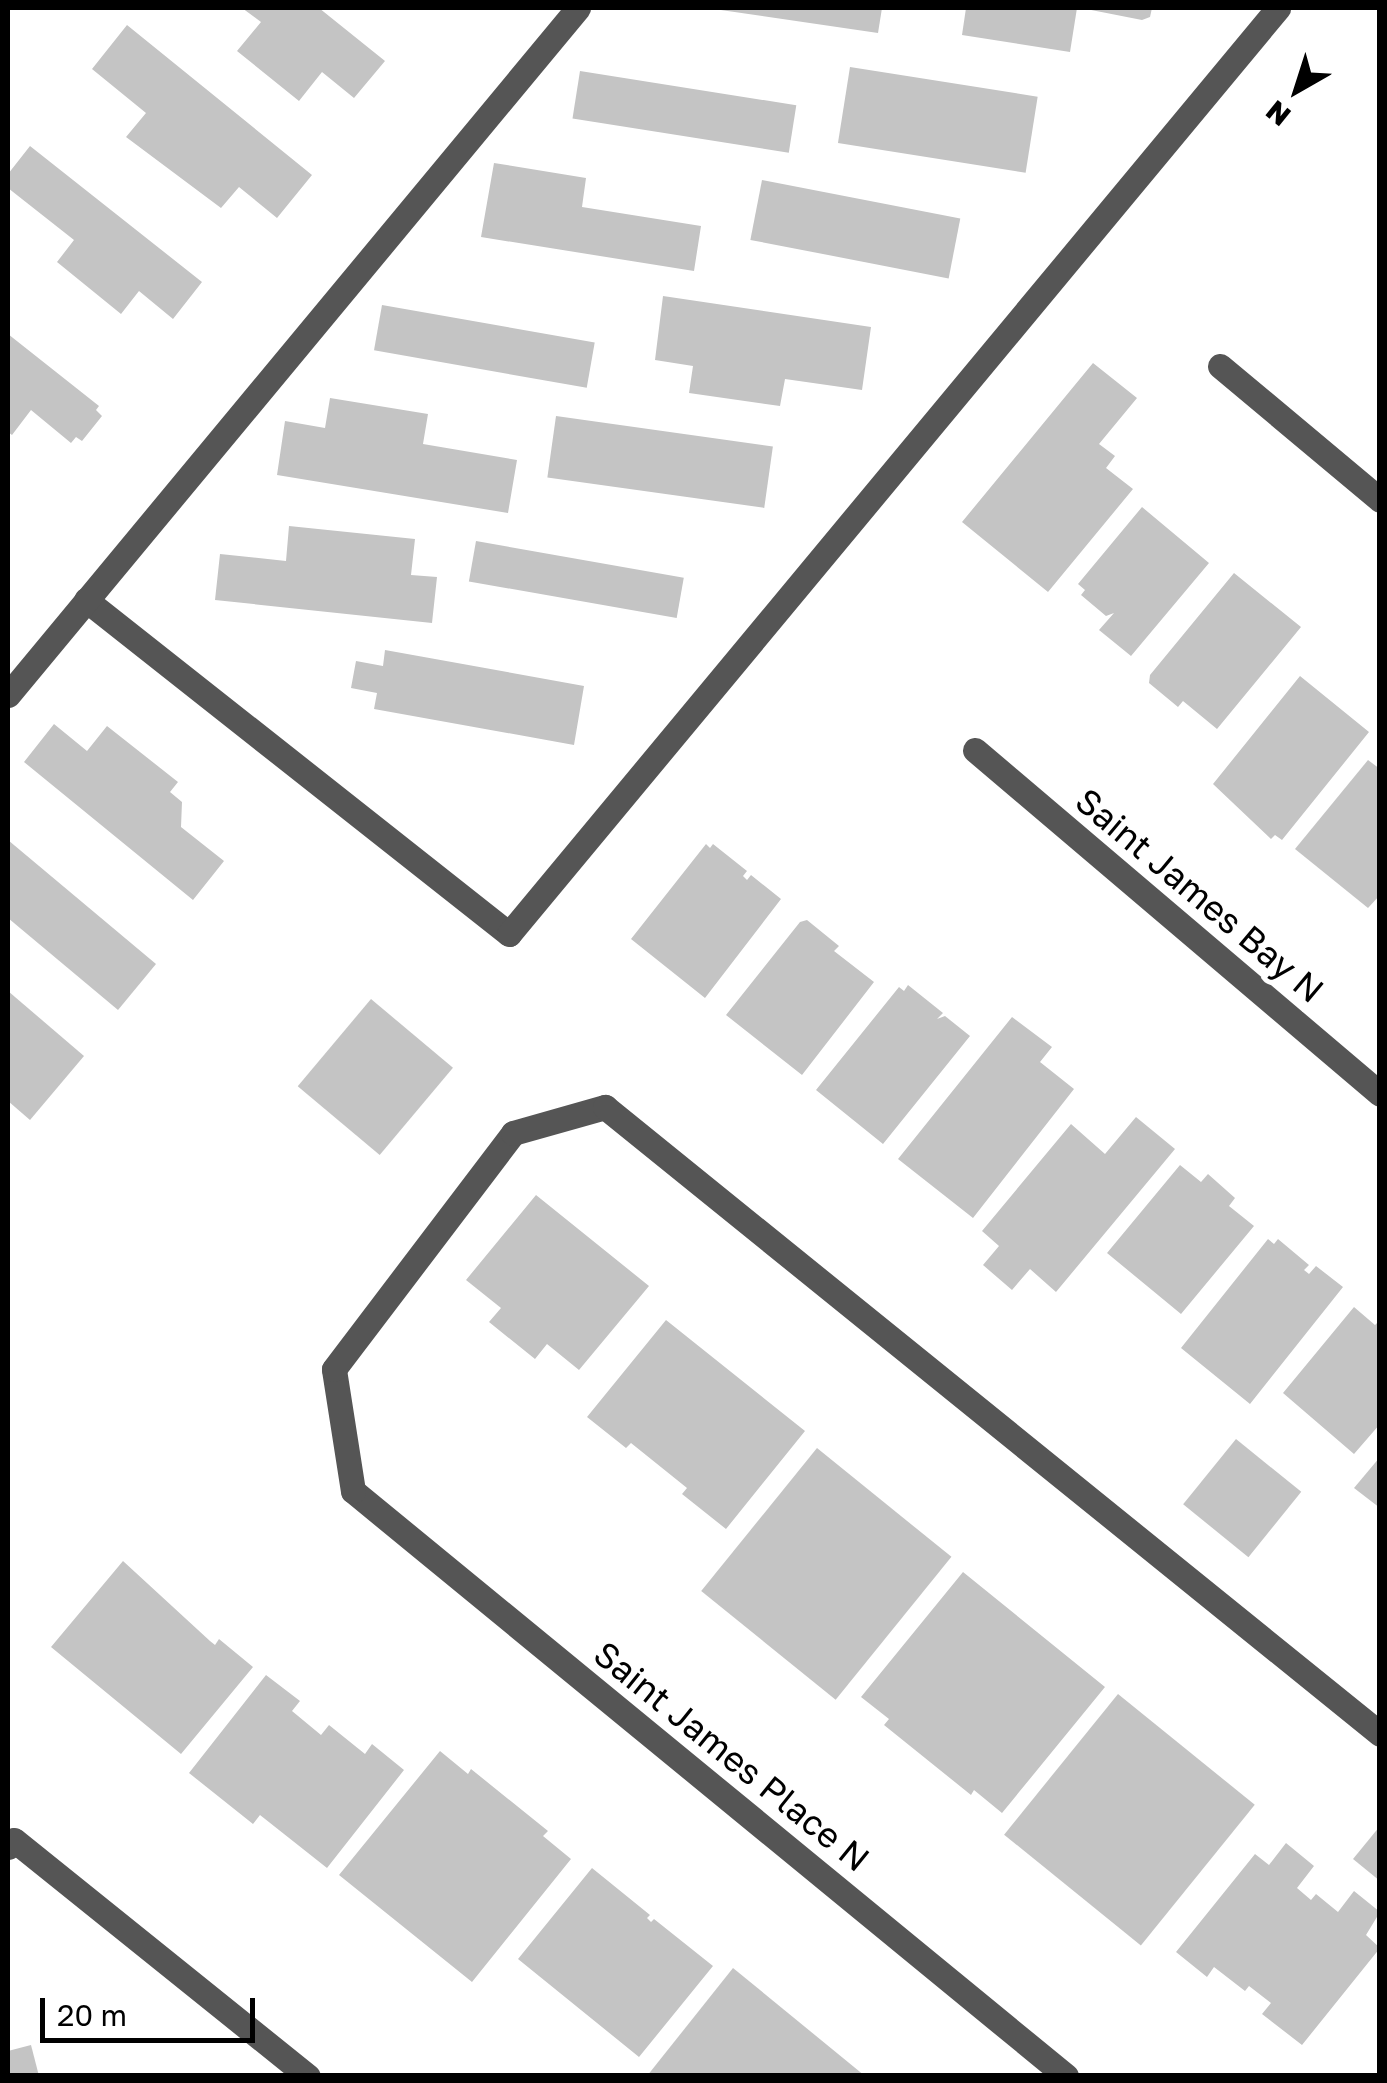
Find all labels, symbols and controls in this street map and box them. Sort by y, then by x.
north arrow [1247,40,1347,140]
text: N [1259,94,1296,133]
street label: Saint James Bay N [1067,779,1333,1011]
street label: Saint James Place N [586,1632,878,1880]
scale bar [45,1978,260,2040]
text: 20 m [57,1997,127,2033]

